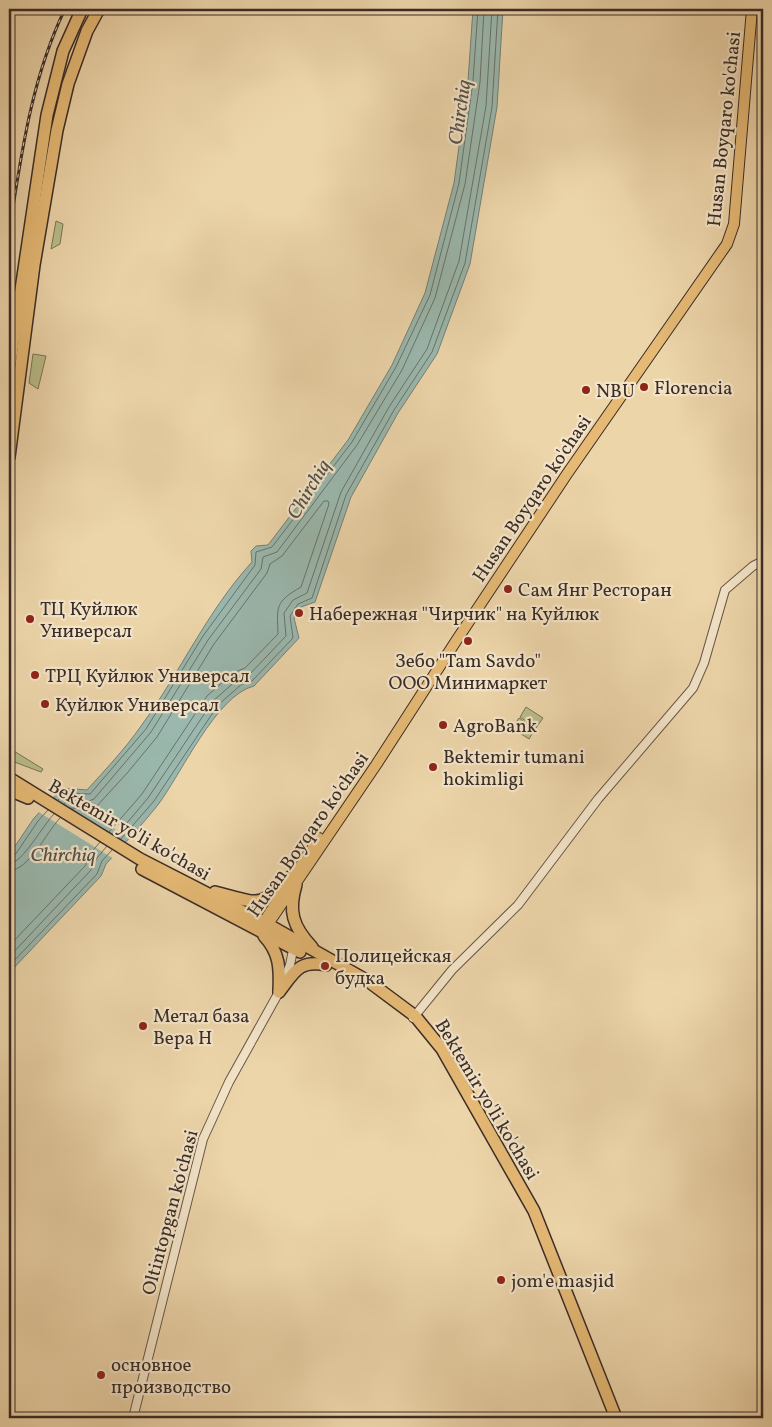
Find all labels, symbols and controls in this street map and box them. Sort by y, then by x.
street label: Husan Boyqaro ko'chasi [702,30,748,228]
water label: Chirchiq [443,78,479,147]
place label: Florencia [654,376,732,402]
place label: NBU [596,379,635,405]
marker: Florencia [638,381,650,393]
marker: NBU [580,384,592,396]
street label: Husan Boyqaro ko'chasi [467,410,598,588]
water label: Chirchiq [281,455,339,525]
place label: Сам Янг Ресторан [518,578,672,604]
marker: Сам Янг Ресторан [502,583,514,595]
place label: ТЦ Куйлюк Универсал [40,597,138,645]
place label: Набережная "Чирчик" на Куйлюк [309,602,599,628]
marker: Набережная "Чирчик" на Куйлюк [293,607,305,619]
marker: ТЦ Куйлюк Универсал [24,613,36,625]
marker: Зебо "Tam Savdo" ООО Минимаркет [462,635,474,647]
place label: Зебо "Tam Savdo" ООО Минимаркет [389,649,548,697]
place label: ТРЦ Куйлюк Универсал [45,664,250,690]
marker: ТРЦ Куйлюк Универсал [29,669,41,681]
place label: Куйлюк Универсал [55,693,219,719]
marker: Куйлюк Универсал [39,698,51,710]
place label: AgroBank [453,714,537,740]
marker: AgroBank [437,719,449,731]
place label: Bektemir tumani hokimligi [443,745,585,793]
street label: Husan Boyqaro ko'chasi [242,747,376,923]
marker: Bektemir tumani hokimligi [427,761,439,773]
street label: Bektemir yo'li ko'chasi [43,774,215,888]
water label: Chirchiq [30,842,96,870]
place label: Полицейская будка [335,944,452,992]
marker: Полицейская будка [319,960,331,972]
place label: Метал база Вера Н [153,1004,250,1052]
street label: Bektemir yo'li ko'chasi [428,1015,545,1186]
marker: Метал база Вера Н [137,1020,149,1032]
street label: Oltintopgan ko'chasi [136,1127,206,1298]
place label: jom'e masjid [511,1269,614,1295]
marker: jom'e masjid [495,1274,507,1286]
place label: основное производство [111,1353,231,1401]
marker: основное производство [95,1369,107,1381]

